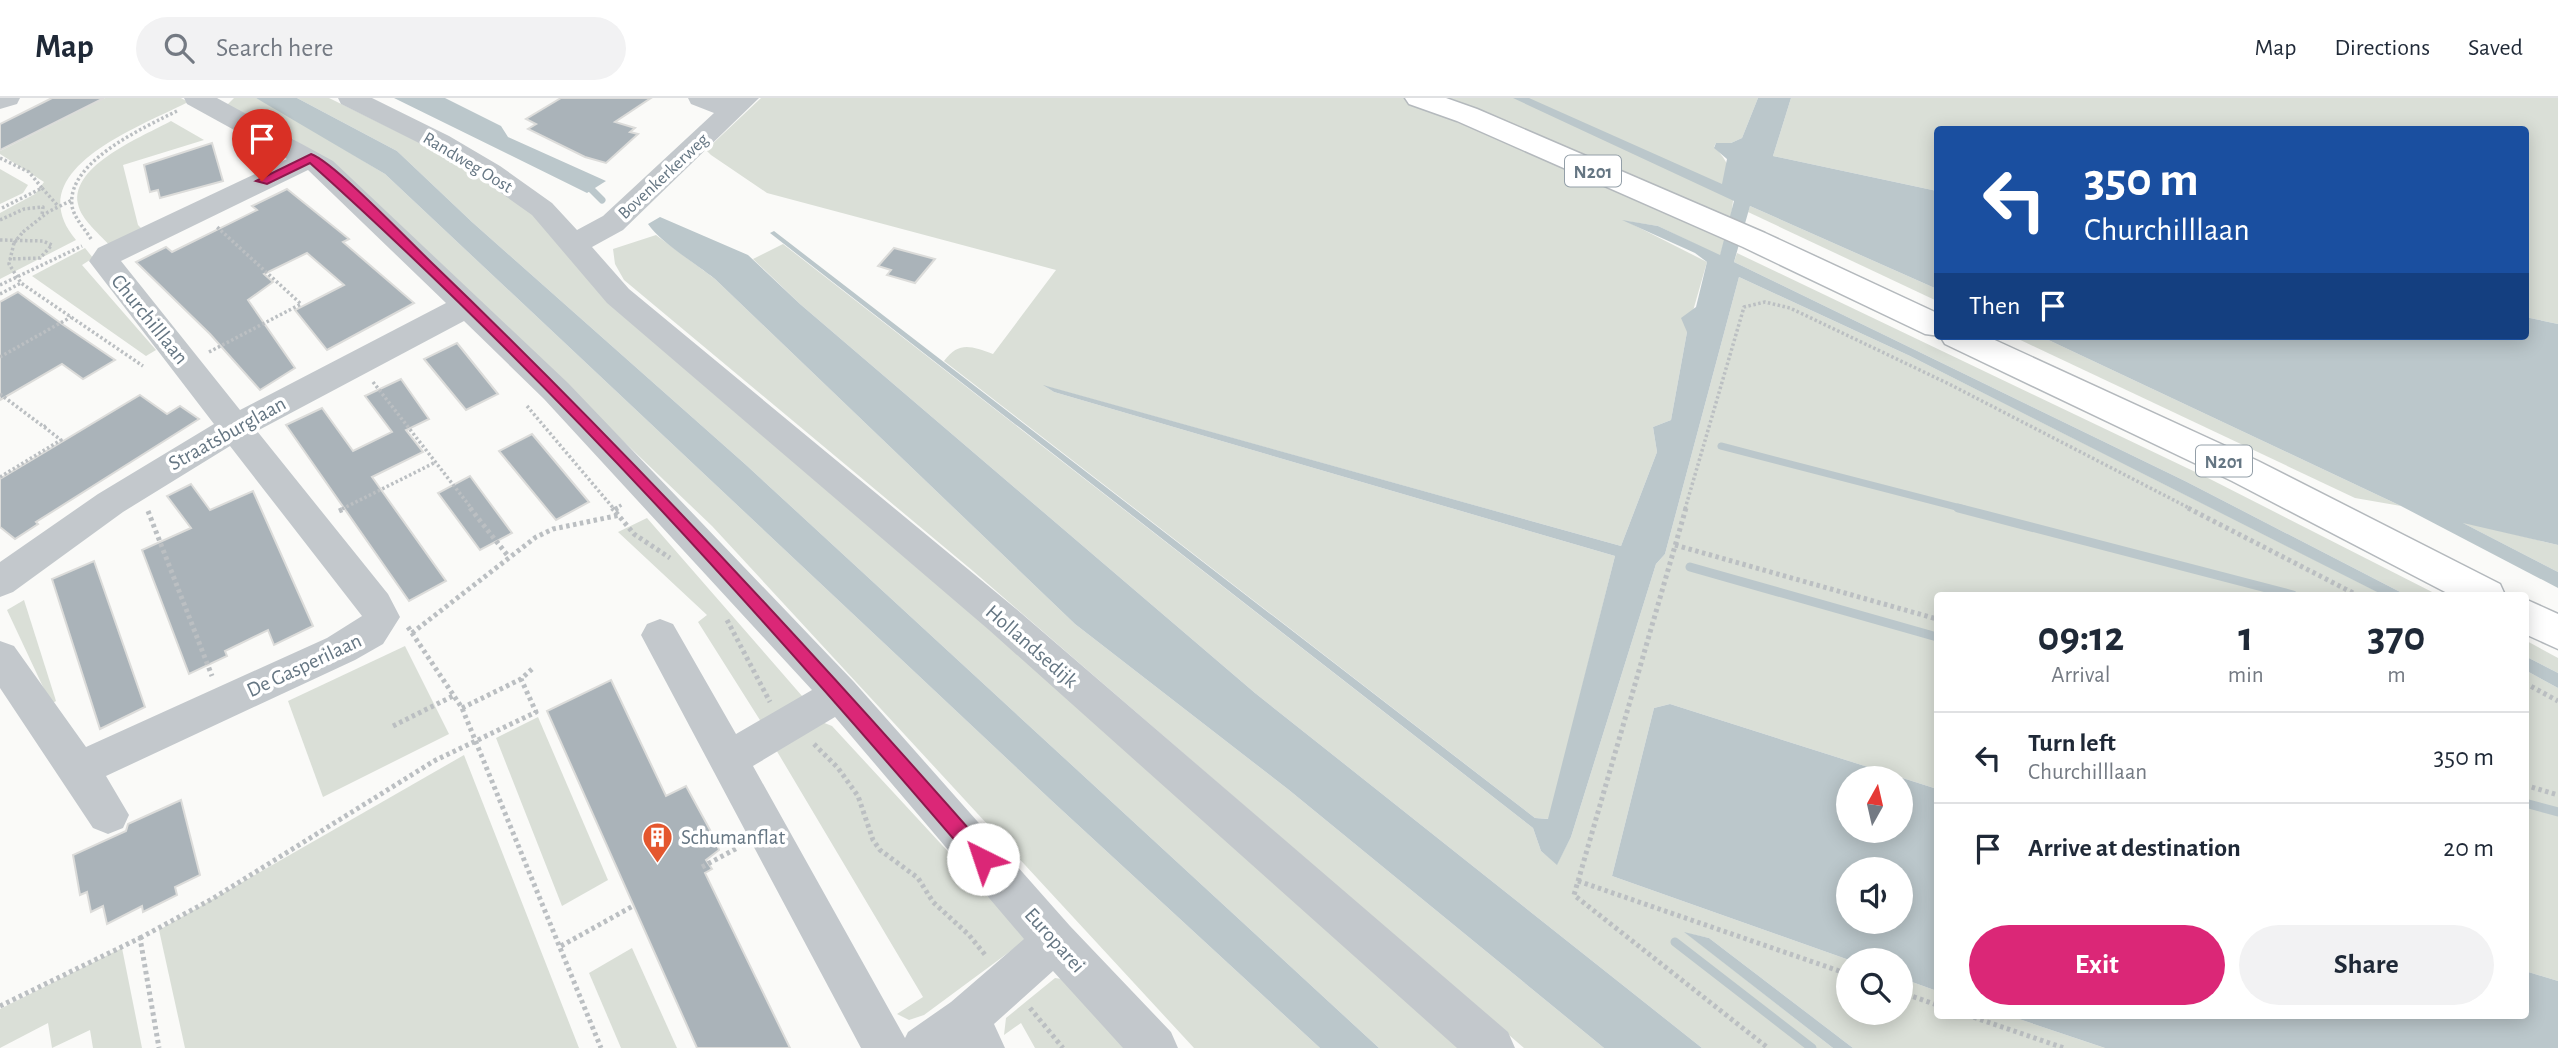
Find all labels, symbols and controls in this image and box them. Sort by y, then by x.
search box [136,17,626,80]
icon: search [160,29,198,67]
text: Map [35,31,94,64]
text: Search here [216,35,334,61]
text: Map [2254,36,2296,60]
text: Directions [2334,36,2430,60]
text: Saved [2468,36,2523,60]
pin [232,109,292,181]
icon: arrive [243,120,281,158]
street label: Randweg Oost [420,129,516,197]
street label: Bovenkerkerweg [615,130,712,223]
icon: left [1969,154,2060,245]
road number: N201 [1565,156,1621,186]
text: 350 m [2084,156,2199,205]
text: Churchilllaan [2084,214,2250,246]
street label: Churchilllaan [107,270,192,368]
icon: arrive [2034,287,2072,325]
text: Then [1969,293,2020,319]
street label: Straatsburglaan [165,393,289,474]
road number: N201 [2196,446,2252,476]
street label: Hollandsedijk [982,601,1082,692]
text: 09:12 [2038,616,2124,658]
text: 1 [2238,616,2253,658]
text: 370 [2367,616,2425,658]
street label: De Gasperilaan [244,630,365,701]
text: Arrival [2051,664,2111,687]
text: min [2228,664,2264,687]
text: m [2387,664,2406,687]
text: Turn left [2028,730,2116,756]
icon: left [1969,739,2007,777]
text: 350 m [2434,744,2494,770]
text: Churchilllaan [2028,761,2147,784]
north arrow [1836,766,1913,844]
map controls [1836,766,1913,1025]
building icon: Schumanflat [641,820,675,864]
position arrow [946,822,1020,896]
place label: Schumanflat [681,827,786,848]
icon: arrive [1969,830,2007,868]
text: Arrive at destination [2028,835,2241,861]
text: 20 m [2443,835,2494,861]
button: sound [1836,857,1913,934]
street label: Europarei [1020,904,1089,977]
button: Exit [1969,925,2225,1005]
button: Share [2239,925,2494,1005]
button: search [1836,948,1913,1025]

